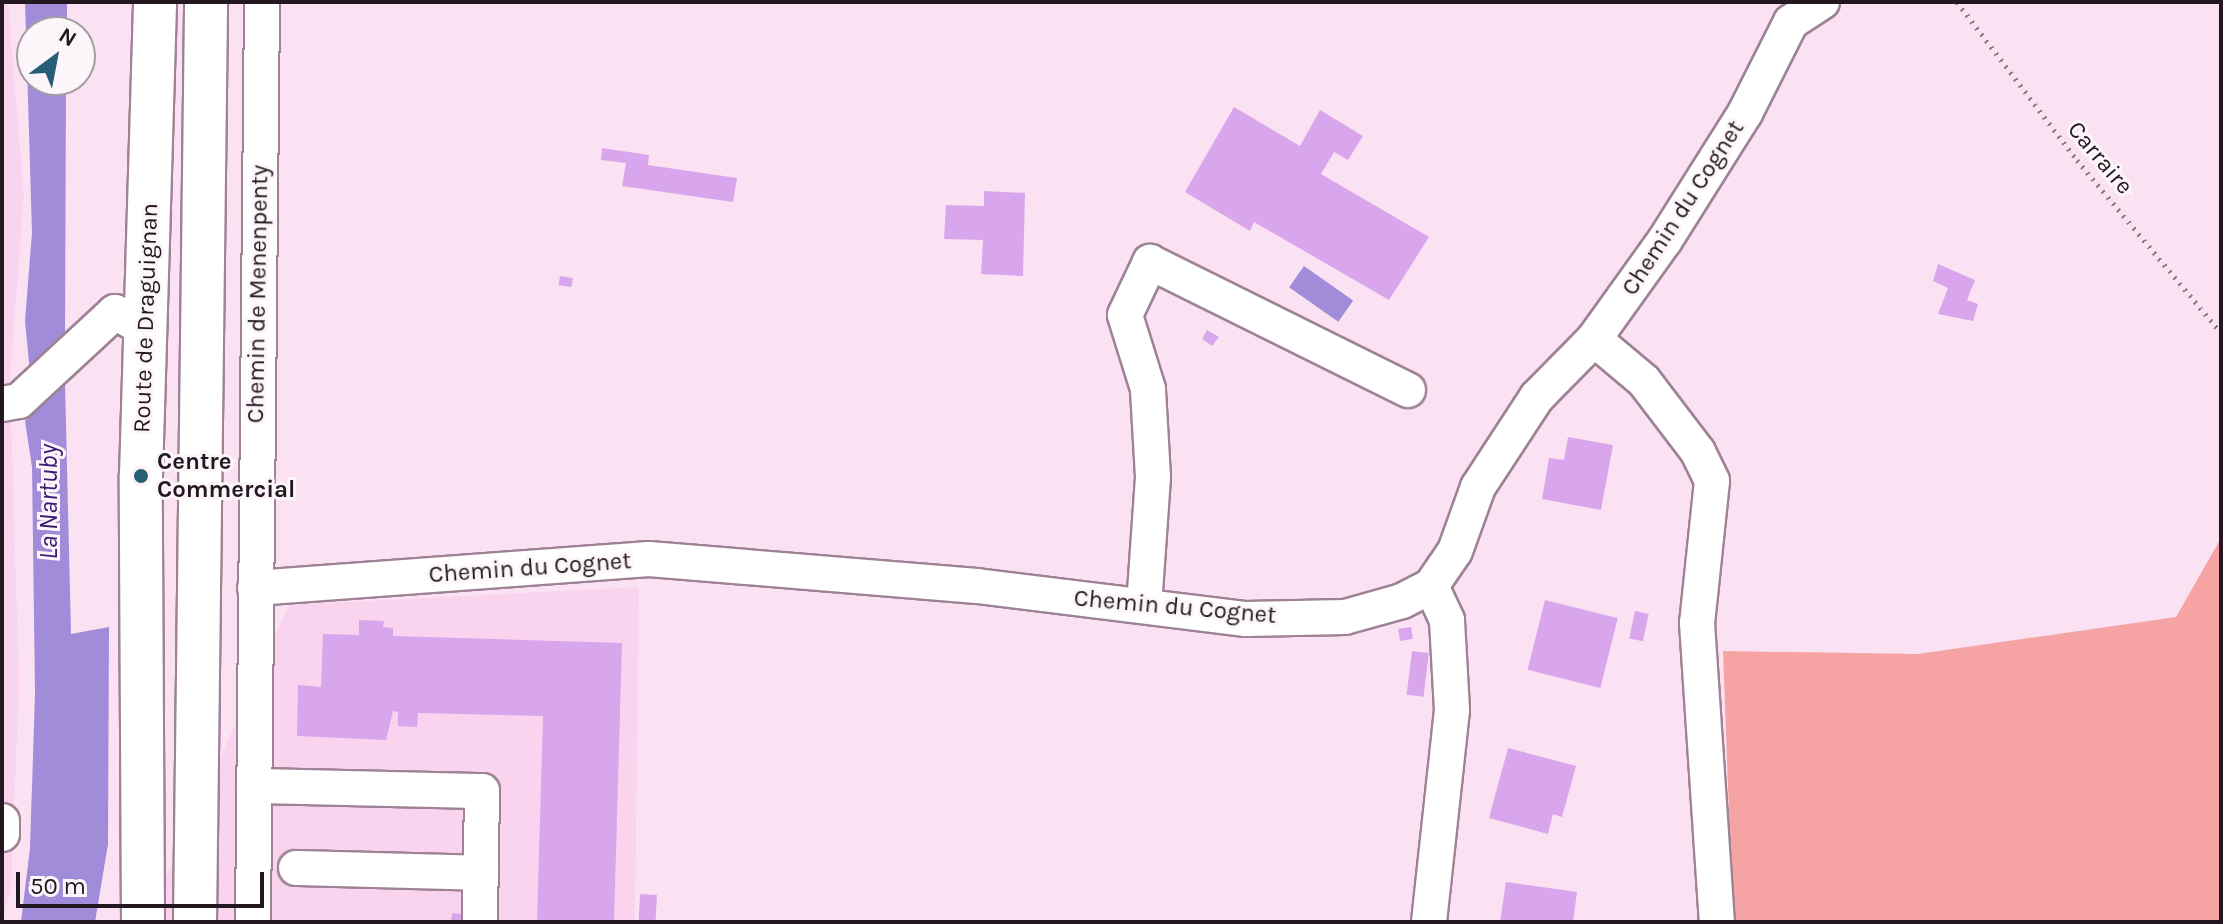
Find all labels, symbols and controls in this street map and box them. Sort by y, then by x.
north arrow [16,16,96,96]
text: N [54,22,81,53]
street label: Chemin du Cognet [1616,115,1750,301]
street label: Carraire [2061,116,2139,200]
street label: Chemin de Menenpenty [241,165,275,423]
street label: Route de Draguignan [128,202,164,434]
water label: La Nartuby [33,444,65,560]
place label: Centre Commercial [157,448,295,504]
marker: Centre Commercial [132,467,150,485]
street label: Chemin du Cognet [428,547,632,589]
street label: Chemin du Cognet [1073,584,1277,630]
scale bar [20,856,268,906]
text: 50 m [30,872,86,900]

